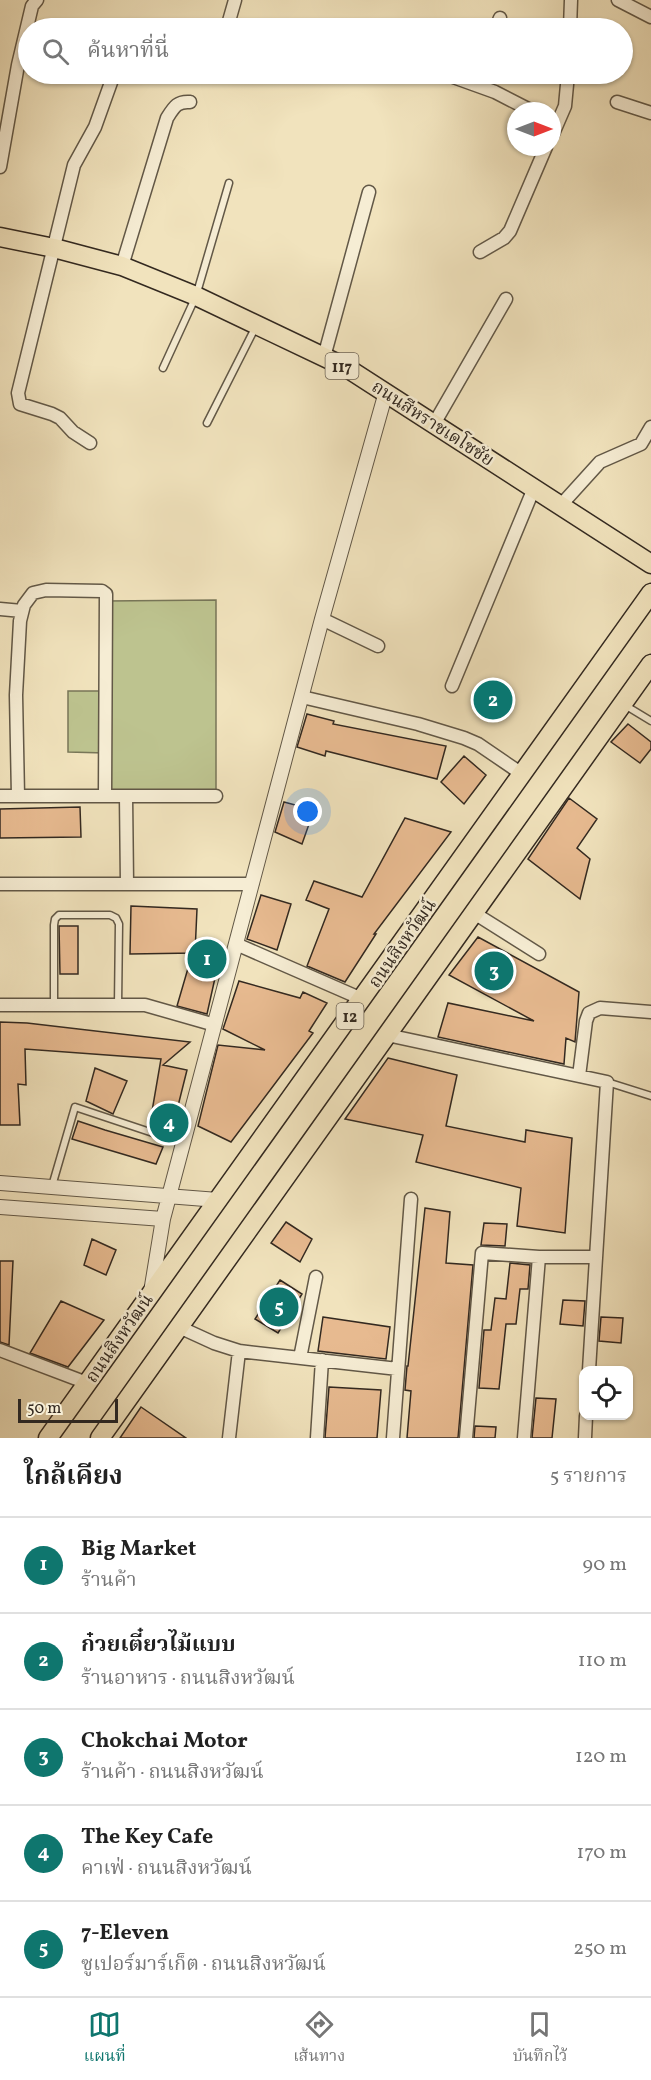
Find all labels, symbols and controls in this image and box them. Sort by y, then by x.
search box [18,18,633,84]
icon: search [39,35,72,68]
text: ค้นหาที่นี่ [87,36,169,67]
north arrow [507,102,561,156]
road number: 117 [326,353,358,379]
street label: ถนนสีหราชเดโชชัย [366,374,499,473]
pin: 2 [474,678,512,722]
your location [293,797,322,826]
street label: ถนนสิงหวัฒน์ [363,894,443,994]
pin: 1 [188,936,226,982]
pin: 3 [474,948,514,994]
road number: 12 [336,1003,364,1029]
pin: 4 [150,1100,188,1146]
pin: 5 [260,1284,298,1330]
street label: ถนนสิงหวัฒน์ [80,1289,160,1389]
map controls [579,1366,633,1420]
button: locate [579,1366,633,1420]
scale bar [18,1396,118,1424]
text: 50 m [27,1398,61,1420]
text: ใกล้เคียง [24,1459,123,1495]
text: 5 รายการ [550,1463,627,1491]
text: Big Market [81,1534,196,1565]
text: 1 [39,1551,48,1579]
text: 90 m [583,1551,627,1579]
text: ร้านค้า [81,1567,136,1595]
text: ก๋วยเตี๋ยวไม้แบบ [81,1630,236,1661]
text: 2 [38,1647,49,1675]
text: 110 m [578,1647,627,1675]
text: ร้านอาหาร · ถนนสิงหวัฒน์ [81,1665,295,1693]
text: Chokchai Motor [81,1726,248,1757]
text: 3 [38,1743,49,1771]
text: 120 m [575,1743,627,1771]
text: ร้านค้า · ถนนสิงหวัฒน์ [81,1759,264,1787]
text: The Key Cafe [81,1822,213,1853]
text: 4 [37,1839,50,1867]
text: 170 m [577,1839,627,1867]
text: คาเฟ่ · ถนนสิงหวัฒน์ [81,1855,252,1883]
text: 7-Eleven [81,1918,169,1949]
text: 5 [39,1935,48,1963]
text: 250 m [573,1935,627,1963]
text: ซูเปอร์มาร์เก็ต · ถนนสิงหวัฒน์ [81,1951,326,1979]
tab: แผนที่ [84,2008,126,2070]
tab: เส้นทาง [293,2008,345,2070]
tab: บันทึกไว้ [513,2008,567,2070]

